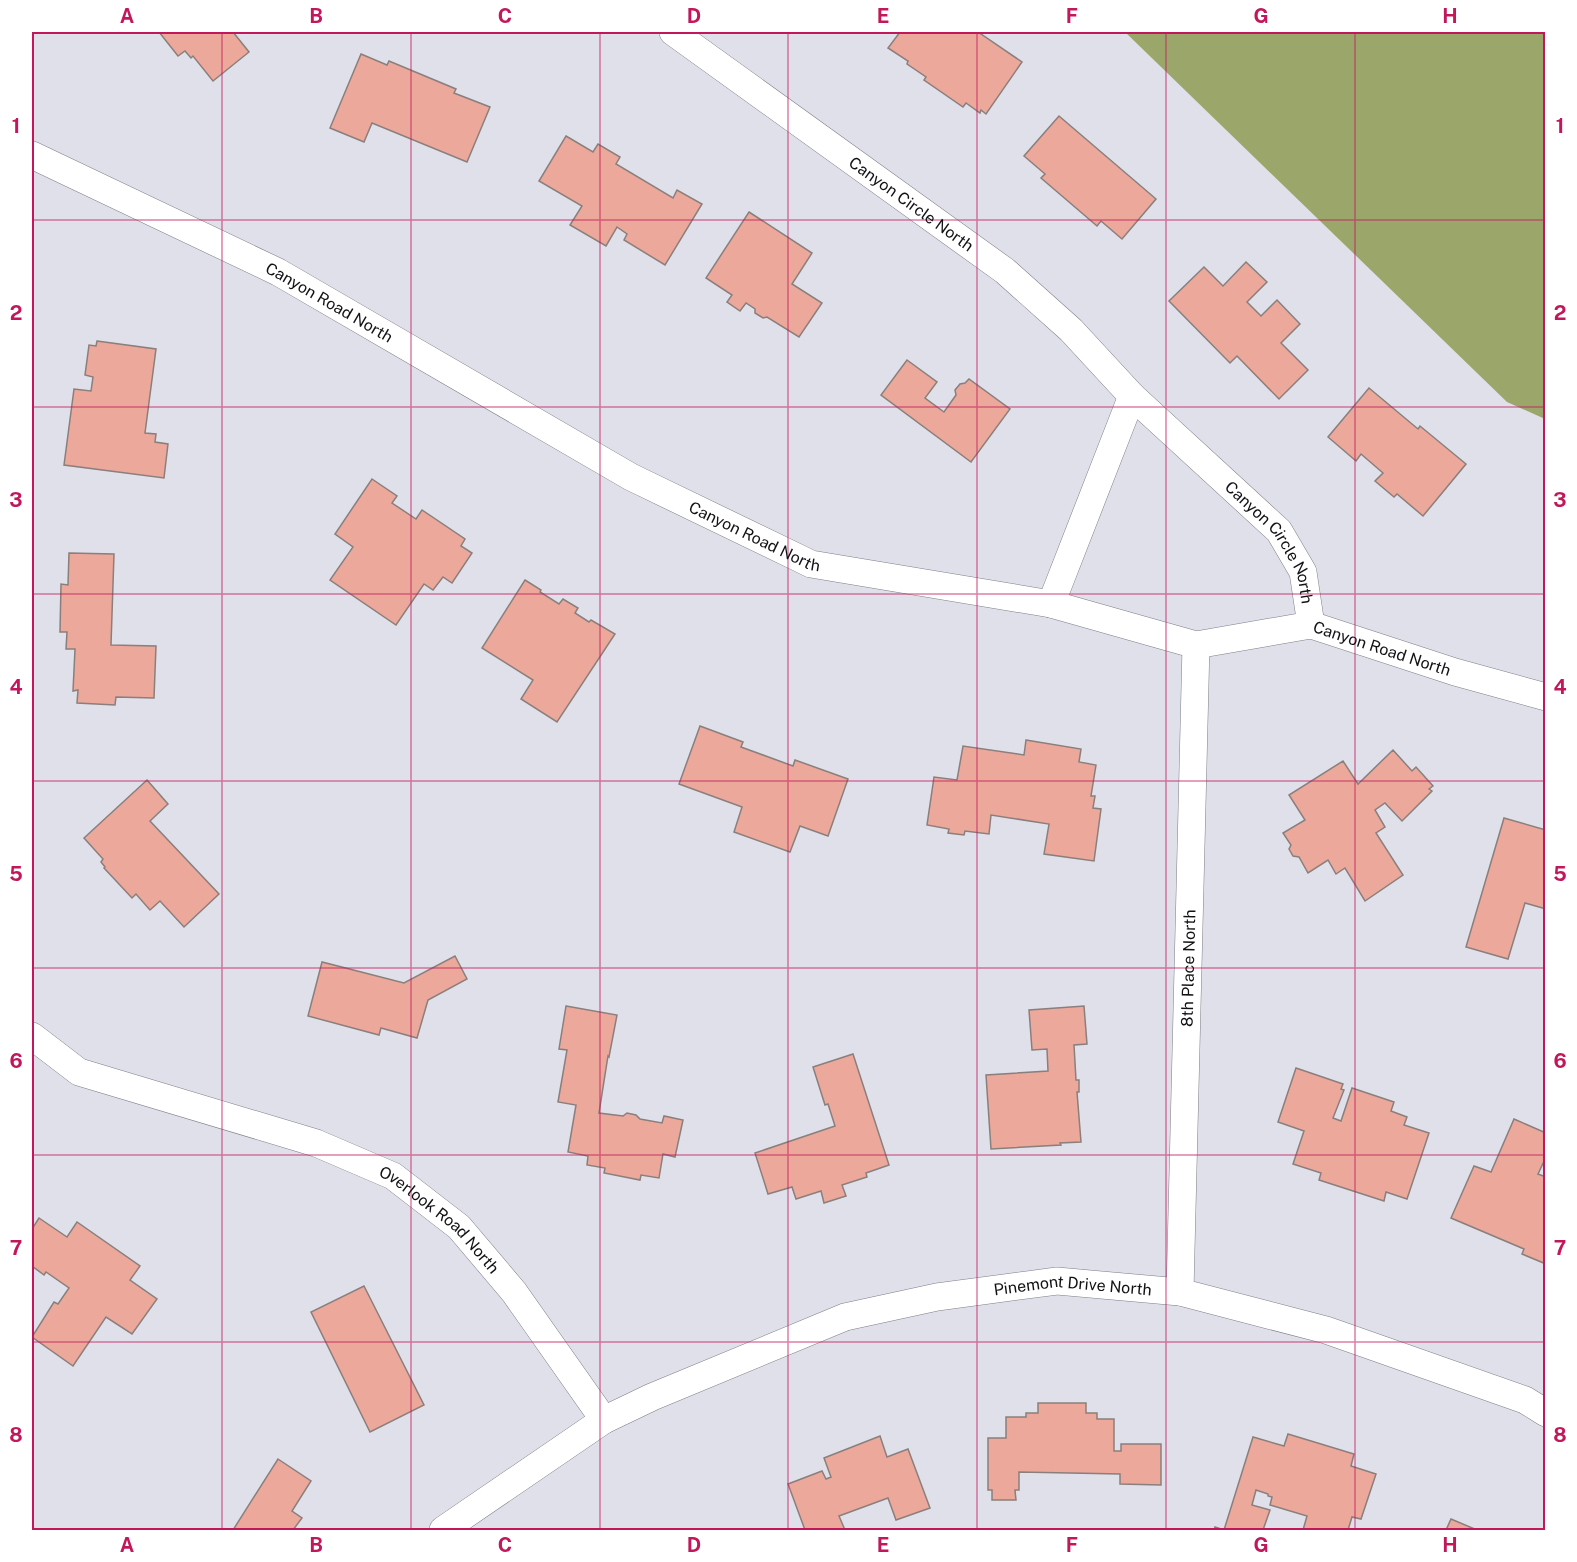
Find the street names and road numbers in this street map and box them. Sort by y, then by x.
street label: Canyon Circle North [846,153,978,255]
street label: Canyon Road North [263,258,396,346]
street label: Canyon Circle North [1221,477,1317,605]
street label: Canyon Road North [686,497,822,575]
street label: Canyon Road North [1311,617,1453,680]
street label: 8th Place North [1177,909,1199,1027]
street label: Overlook Road North [377,1162,503,1277]
street label: Pinemont Drive North [992,1272,1153,1299]

